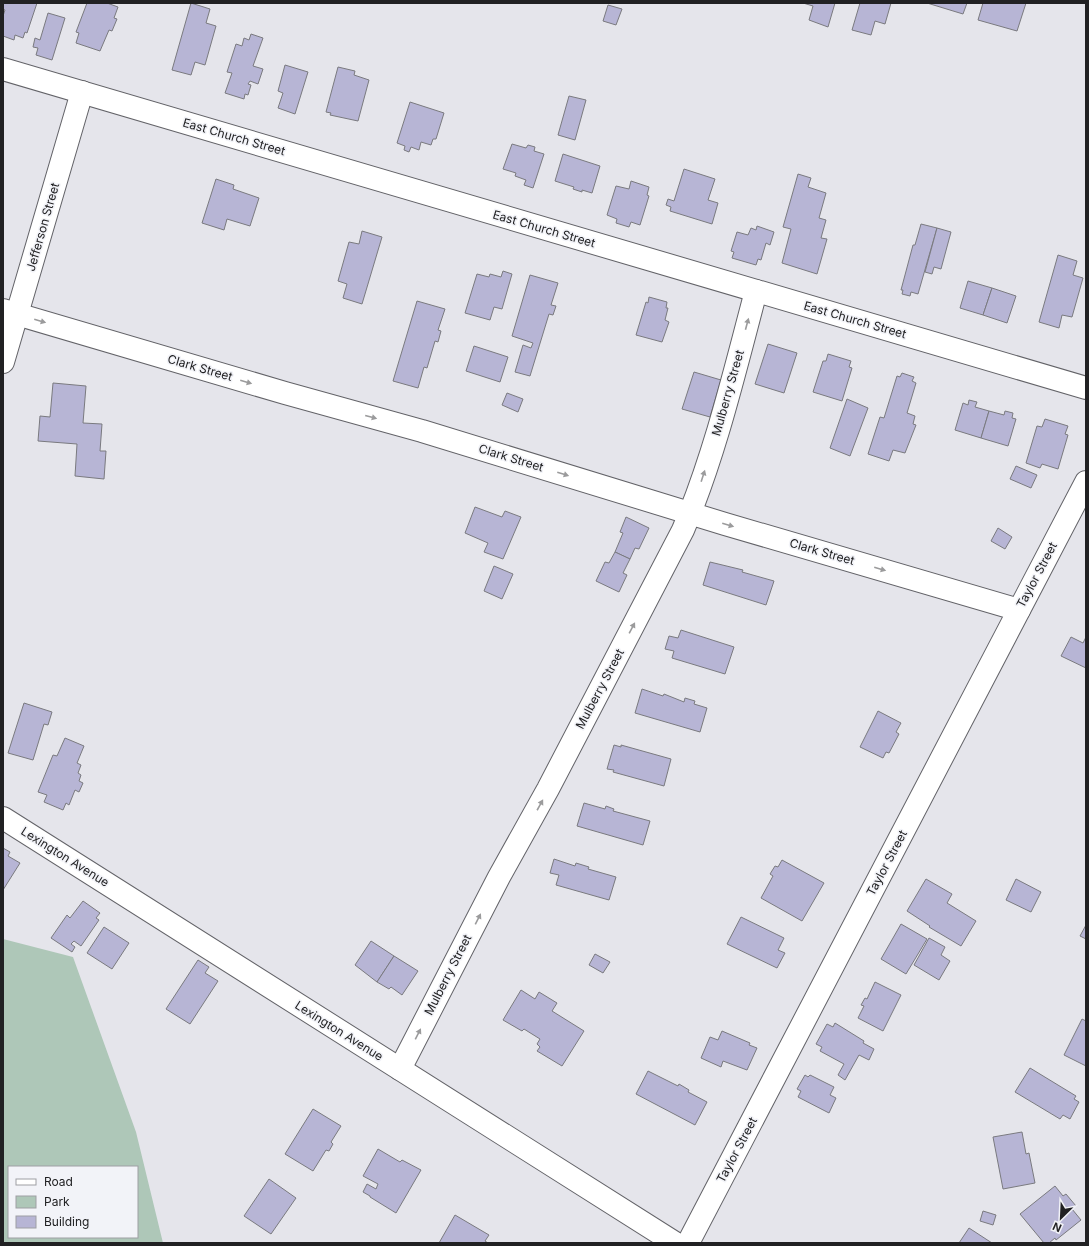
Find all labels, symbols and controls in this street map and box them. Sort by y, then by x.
street label: East Church Street [181,115,287,158]
street label: Jefferson Street [23,181,62,273]
street label: East Church Street [491,207,597,250]
street label: East Church Street [802,298,908,341]
one-way arrow [35,318,47,324]
one-way arrow [744,318,750,330]
street label: Mulberry Street [708,348,747,438]
street label: Clark Street [166,351,234,384]
one-way arrow [240,379,252,385]
one-way arrow [365,414,377,420]
street label: Clark Street [477,441,545,475]
one-way arrow [700,470,706,482]
one-way arrow [557,471,569,477]
one-way arrow [722,522,734,528]
street label: Clark Street [788,535,856,568]
street label: Taylor Street [1013,539,1060,610]
one-way arrow [874,566,886,572]
one-way arrow [629,622,636,633]
street label: Mulberry Street [572,646,627,731]
one-way arrow [536,799,543,811]
street label: Lexington Avenue [18,823,112,890]
street label: Taylor Street [863,827,910,898]
one-way arrow [474,913,481,925]
street label: Mulberry Street [421,932,474,1018]
street label: Lexington Avenue [292,997,386,1064]
one-way arrow [415,1029,421,1040]
street label: Taylor Street [713,1114,760,1185]
legend [8,1166,138,1238]
text: Road [44,1174,73,1189]
text: Park [44,1194,70,1209]
north arrow [1041,1198,1081,1238]
text: Building [44,1214,89,1229]
text: N [1050,1219,1064,1235]

